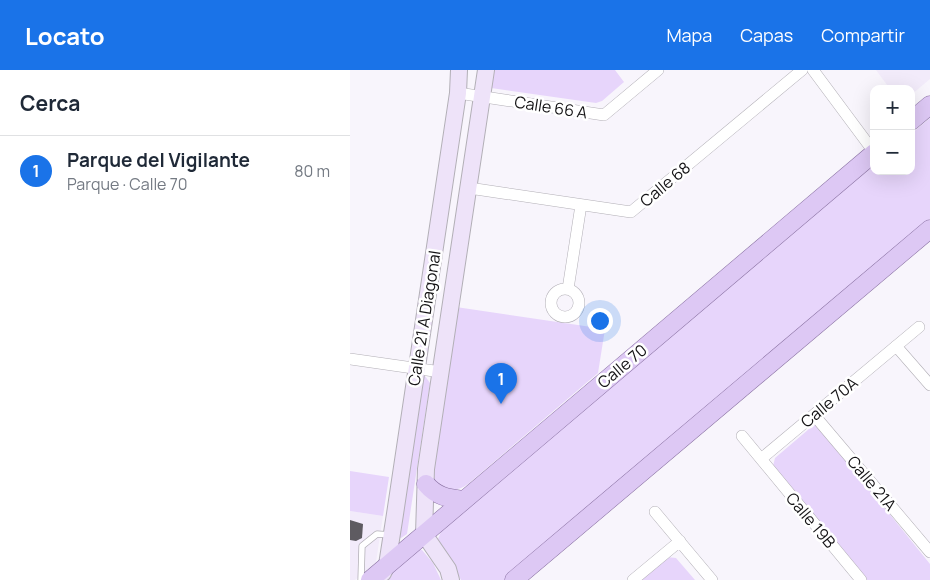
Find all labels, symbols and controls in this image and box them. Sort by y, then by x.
text: Locato [25,19,105,52]
text: Mapa [666,23,712,47]
text: Capas [740,23,793,47]
text: Compartir [821,23,905,47]
map controls [870,85,915,175]
button: + [870,85,915,130]
text: Cerca [20,89,80,117]
street label: Calle 66 A [513,90,589,124]
button: − [870,130,915,175]
text: Parque del Vigilante [67,147,250,173]
street label: Calle 68 [635,156,695,212]
text: 1 [32,160,40,182]
text: 80 m [294,160,330,182]
text: Parque · Calle 70 [67,173,187,195]
street label: Calle 21 A Diagonal [402,249,446,387]
your location [587,308,613,334]
street label: Calle 70 [593,339,651,393]
pin: 1 [485,363,517,404]
street label: Calle 70A [796,372,862,432]
street label: Calle 21A [842,451,902,515]
street label: Calle 19B [781,488,841,553]

